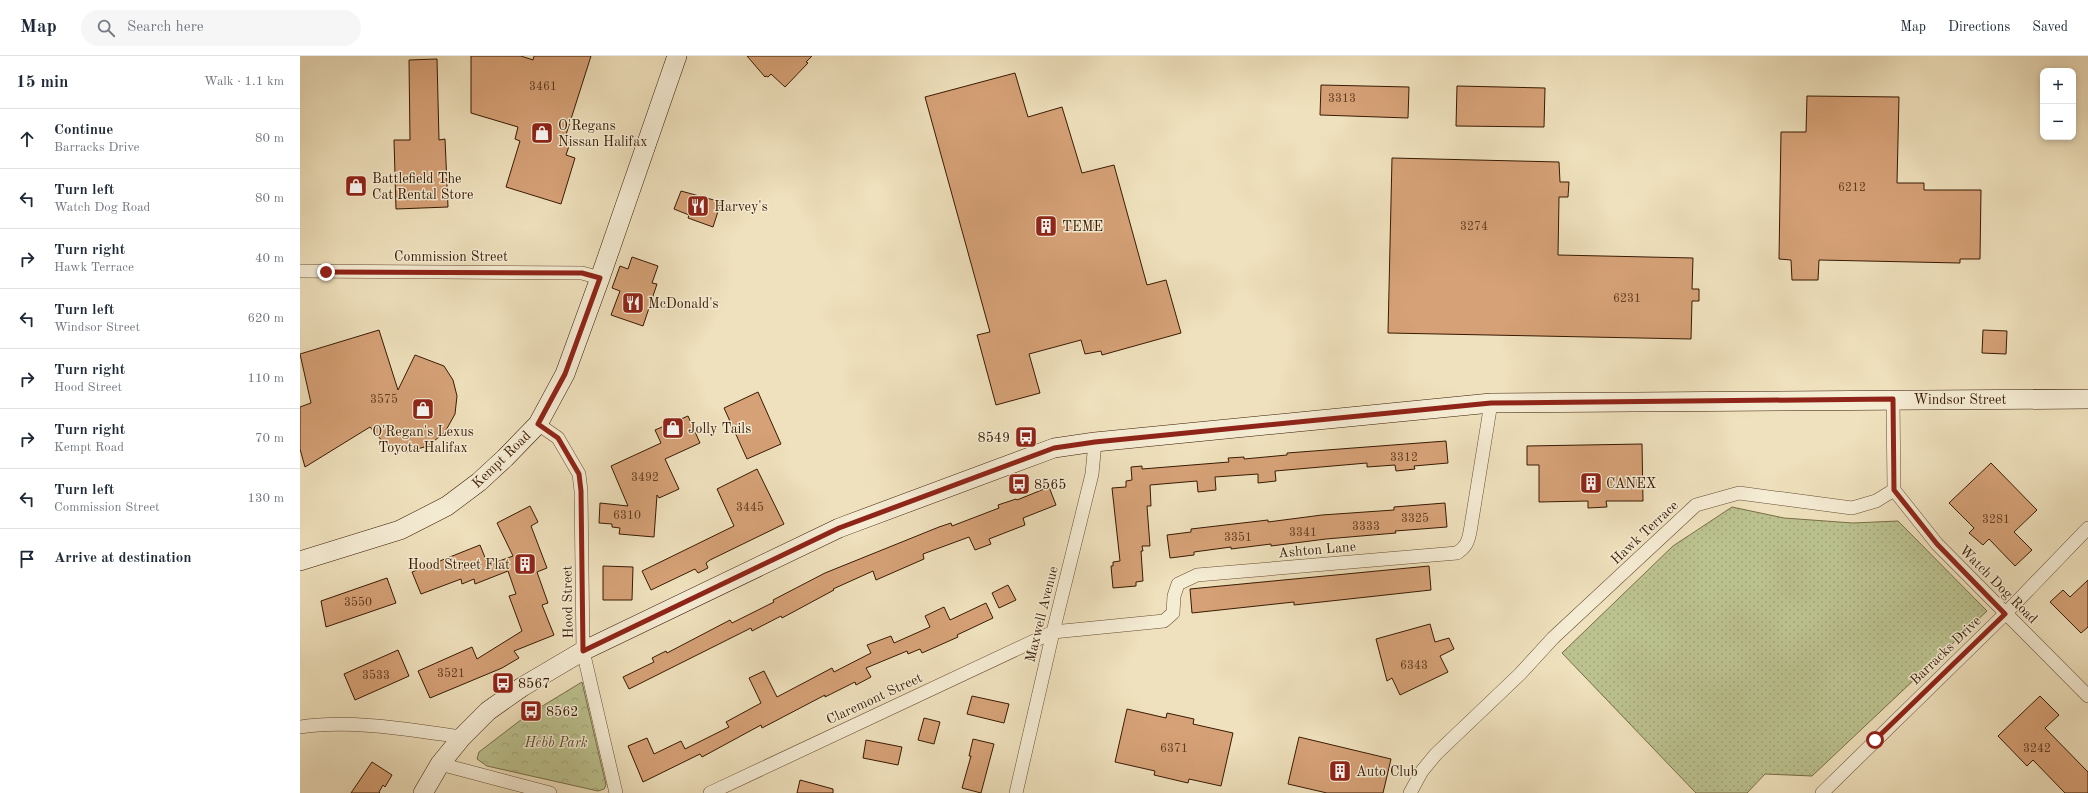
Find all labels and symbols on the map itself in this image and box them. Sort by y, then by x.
house number: 3461 [529,81,557,93]
house number: 3313 [1328,93,1356,105]
place label: O'Regans Nissan Halifax [558,119,647,149]
shop icon: O'Regans Nissan Halifax [529,120,555,146]
place label: Battlefield The Cat Rental Store [372,172,473,202]
shop icon: Battlefield The Cat Rental Store [343,173,369,199]
house number: 6212 [1838,182,1866,194]
restaurant icon: Harvey's [685,193,711,219]
place label: Harvey's [714,200,768,214]
building icon: TEME [1033,213,1059,239]
place label: TEME [1062,220,1103,234]
house number: 3274 [1460,221,1488,233]
street label: Commission Street [394,250,508,264]
route end [317,263,335,281]
restaurant icon: McDonald's [620,290,646,316]
house number: 6231 [1613,293,1641,305]
place label: McDonald's [648,297,719,311]
house number: 3575 [370,393,398,406]
street label: Windsor Street [1914,393,2006,407]
shop icon: O'Regan's Lexus Toyota Halifax [410,396,436,422]
shop icon: Jolly Tails [660,415,686,441]
place label: Jolly Tails [688,422,751,436]
bus stop icon: 8549 [1013,424,1039,450]
place label: O'Regan's Lexus Toyota Halifax [372,425,474,455]
street label: Kempt Road [470,428,534,491]
place label: 8549 [978,431,1010,445]
house number: 3312 [1390,452,1418,464]
building icon: CANEX [1578,470,1604,496]
bus stop icon: 8565 [1006,471,1032,497]
house number: 3492 [631,472,659,484]
place label: CANEX [1606,477,1657,491]
place label: 8565 [1034,478,1066,492]
street label: Hawk Terrace [1608,498,1681,567]
house number: 3445 [736,501,764,514]
house number: 6310 [613,510,641,522]
house number: 3325 [1401,512,1429,525]
house number: 3281 [1982,514,2010,526]
house number: 3333 [1352,521,1380,533]
house number: 3341 [1289,527,1317,539]
house number: 3351 [1224,531,1252,544]
street label: Ashton Lane [1278,540,1357,560]
street label: Watch Dog Road [1957,543,2040,626]
building icon: Hood Street Flat [512,551,538,577]
place label: Hood Street Flat [408,558,510,572]
street label: Hood Street [560,565,576,639]
street label: Maxwell Avenue [1023,565,1061,664]
house number: 3550 [344,596,372,609]
street label: Barracks Drive [1908,614,1984,688]
house number: 6343 [1400,660,1428,672]
house number: 3521 [437,667,465,680]
house number: 3533 [362,669,390,682]
bus stop icon: 8567 [490,670,516,696]
street label: Claremont Street [824,671,925,727]
place label: 8567 [518,677,550,691]
bus stop icon: 8562 [518,698,544,724]
place label: 8562 [546,705,578,719]
route start [1866,731,1884,749]
park label: Hebb Park [523,736,588,750]
house number: 6371 [1160,743,1188,755]
house number: 3242 [2023,743,2051,755]
building icon: Auto Club [1327,758,1353,784]
place label: Auto Club [1356,765,1418,779]

